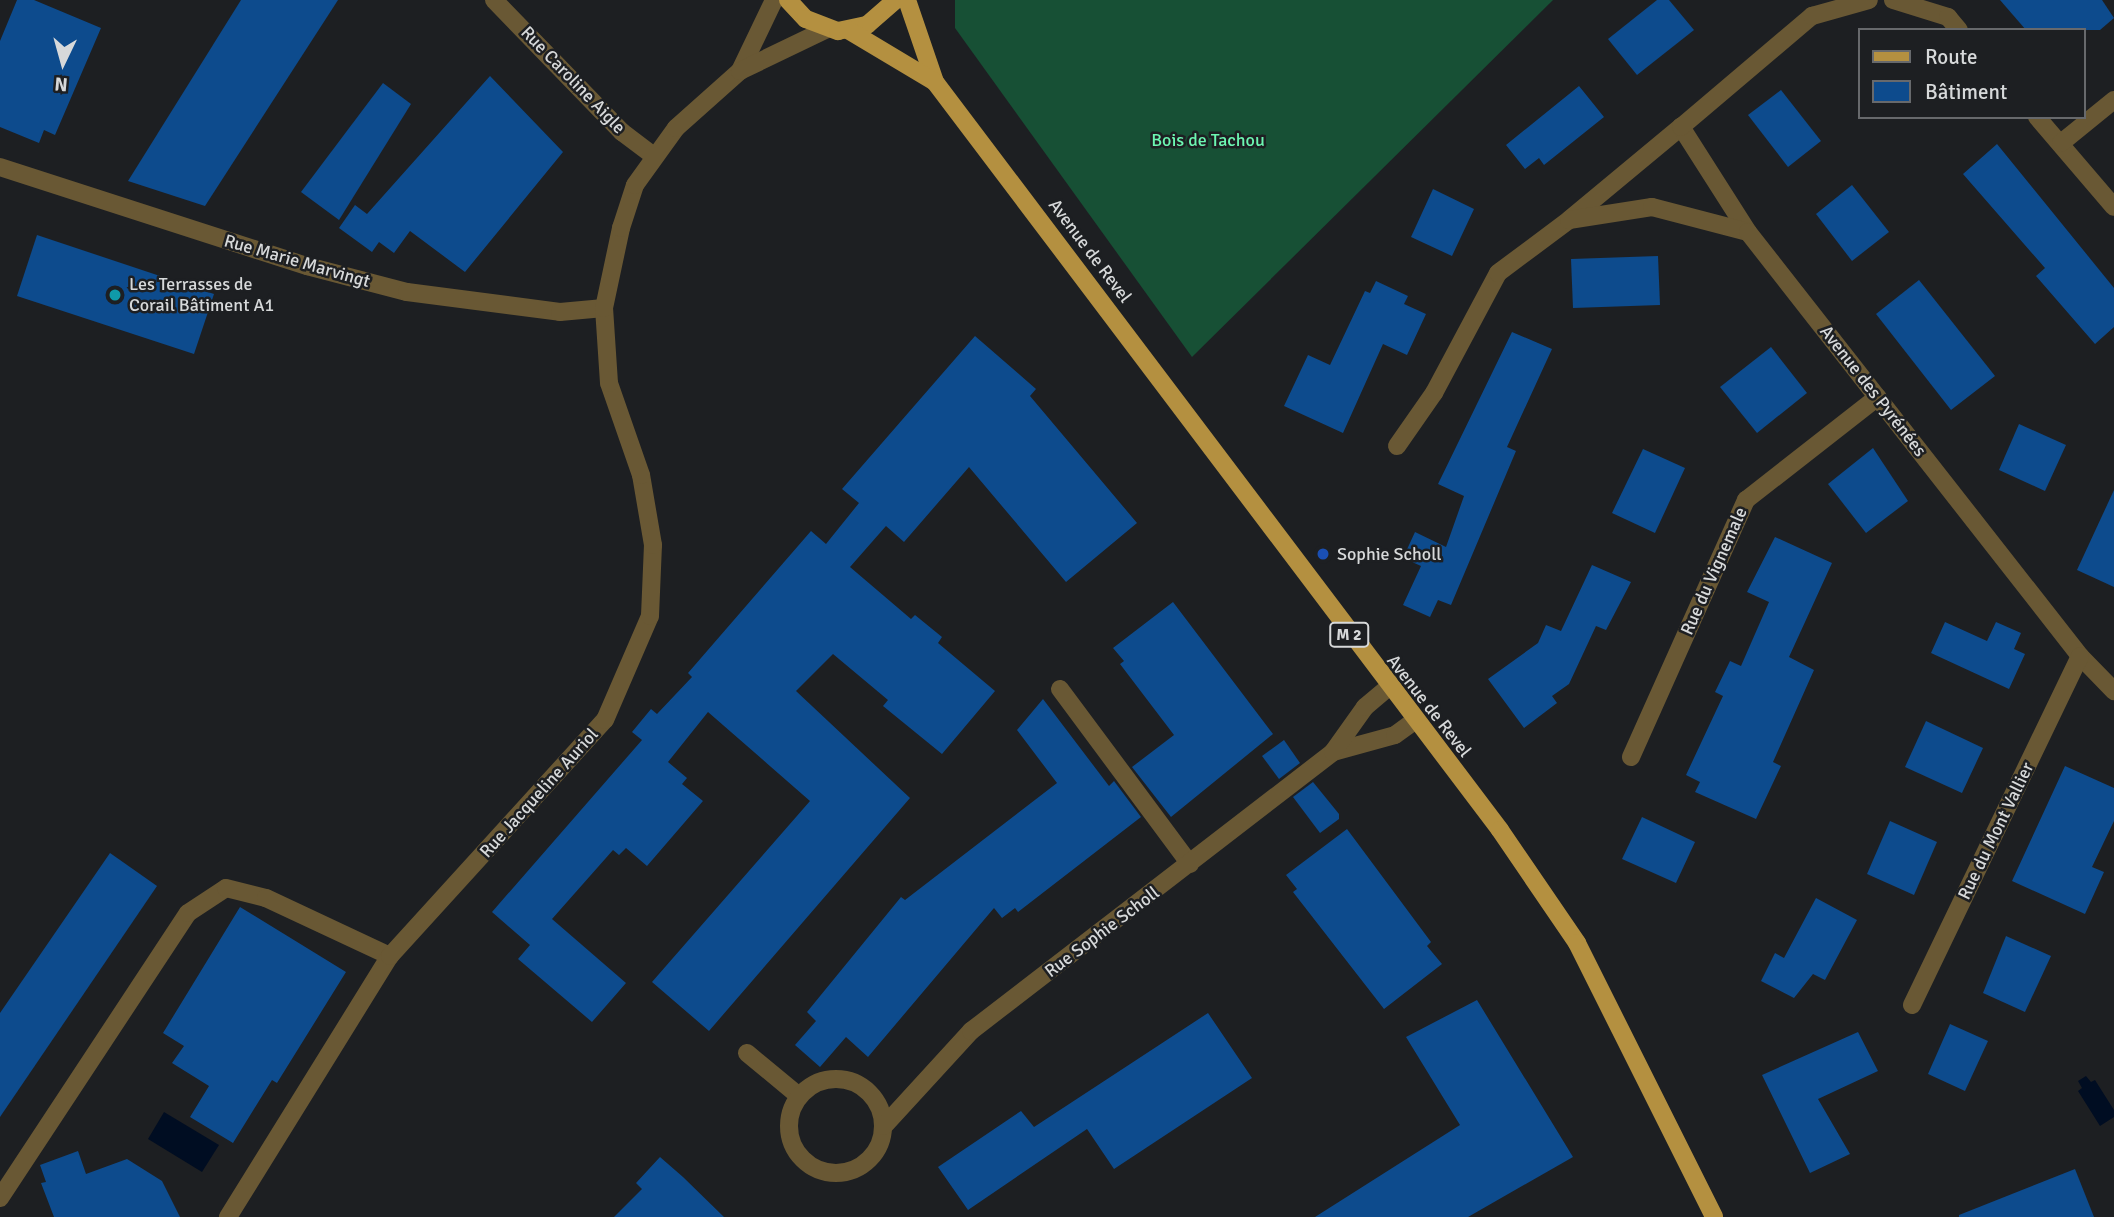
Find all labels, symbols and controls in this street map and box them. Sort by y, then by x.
street label: Rue Caroline Aigle [516,22,630,138]
north arrow [28,28,98,98]
legend [1858,28,2086,119]
text: Route [1925,44,1977,70]
text: N [54,71,69,96]
text: Bâtiment [1925,79,2007,105]
park label: Bois de Tachou [1151,129,1265,151]
street label: Avenue de Revel [1044,195,1136,307]
street label: Rue Marie Marvingt [221,230,373,292]
place label: Les Terrasses de Corail Bâtiment A1 [129,274,274,316]
marker: Les Terrasses de Corail Bâtiment A1 [107,287,123,303]
street label: Avenue des Pyrénées [1815,321,1931,461]
street label: Rue du Vignemale [1676,504,1752,638]
place label: Sophie Scholl [1337,543,1442,565]
marker: Sophie Scholl [1315,546,1331,562]
road number: M 2 [1328,622,1370,648]
street label: Avenue de Revel [1382,650,1476,762]
street label: Rue Jacqueline Auriol [475,724,603,862]
street label: Rue du Mont Vallier [1953,759,2039,903]
street label: Rue Sophie Scholl [1040,882,1164,982]

